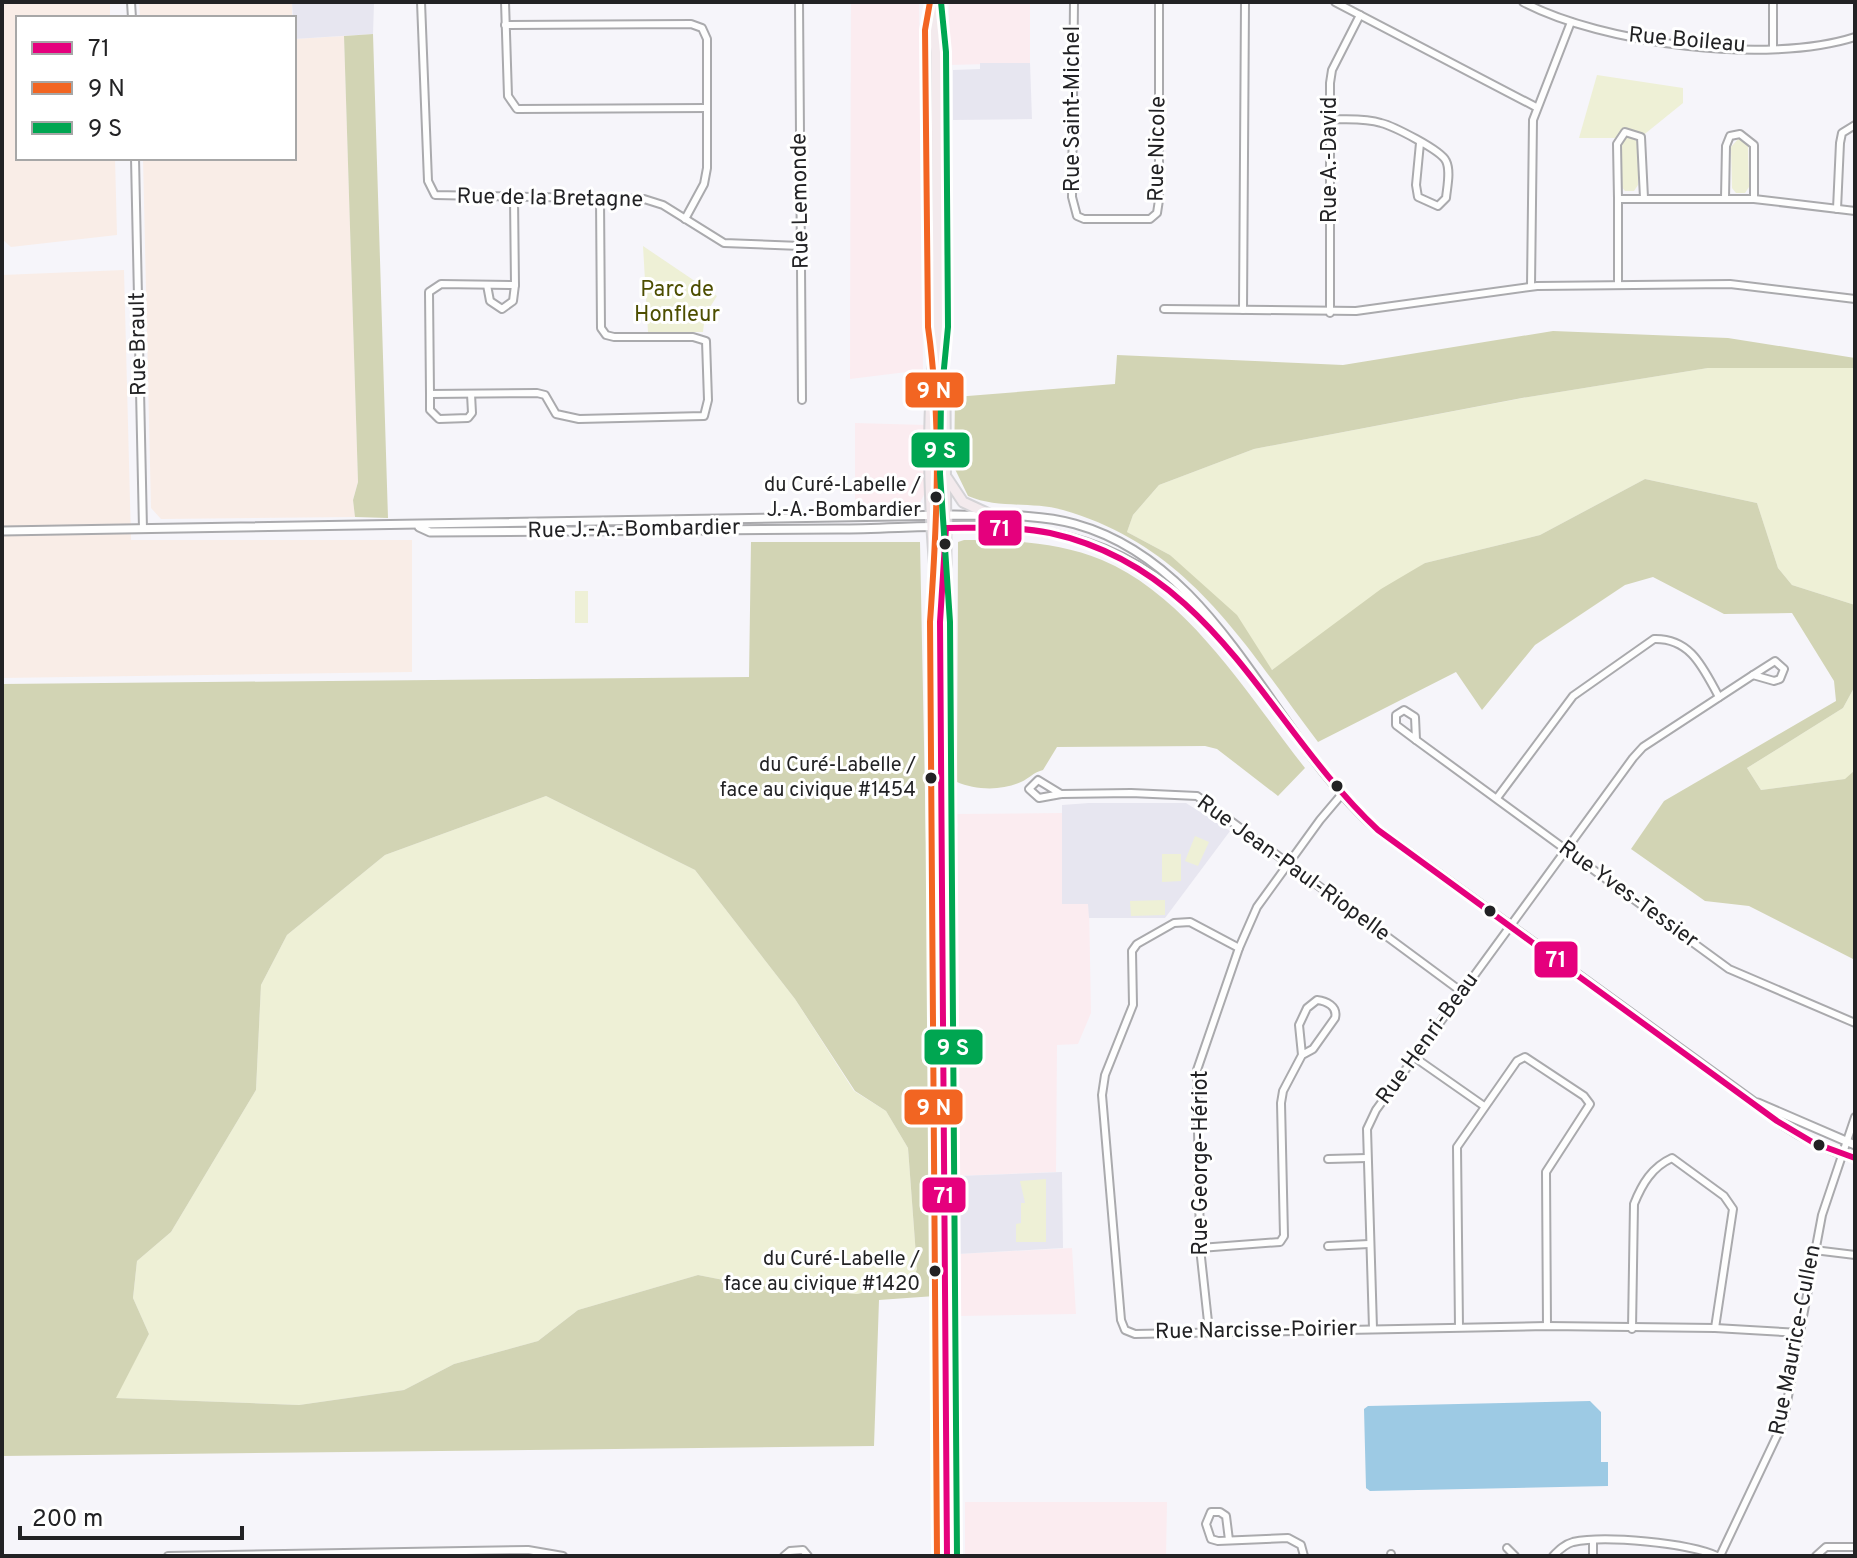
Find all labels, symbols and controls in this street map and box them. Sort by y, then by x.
legend [16,16,296,160]
street label: Rue Boileau [1627,22,1747,60]
street label: Rue Saint-Michel [1060,26,1087,192]
text: 71 [88,35,110,65]
text: 9 N [88,75,125,105]
street label: Rue Nicole [1144,96,1172,202]
street label: Rue A.-David [1317,97,1344,223]
text: 9 S [88,115,122,145]
street label: Rue Lemonde [786,133,816,269]
street label: Rue de la Bretagne [456,184,644,214]
park label: Parc de Honfleur [634,277,720,329]
street label: Rue Brault [125,292,153,396]
line badge: 9 N [904,371,965,409]
text: 9 N [917,379,951,406]
line badge: 9 S [910,431,971,469]
text: 9 S [924,439,956,466]
place label: du Curé-Labelle / J.-A.-Bombardier [764,473,921,524]
marker: du Curé-Labelle / J.-A.-Bombardier [928,489,944,505]
line badge: 71 [977,509,1023,547]
street label: Rue J.-A.-Bombardier [527,515,741,545]
text: 71 [990,517,1011,544]
unlabelled marker [937,536,953,552]
place label: du Curé-Labelle / face au civique #1454 [720,753,916,804]
marker: du Curé-Labelle / face au civique #1454 [923,770,939,786]
unlabelled marker [1329,778,1345,794]
street label: Rue Jean-Paul-Riopelle [1191,790,1395,948]
street label: Rue Yves-Tessier [1553,835,1703,955]
unlabelled marker [1482,903,1498,919]
line badge: 71 [1533,940,1579,979]
text: 71 [1546,948,1567,975]
street label: Rue Henri-Beau [1371,968,1485,1110]
line badge: 9 S [923,1028,984,1066]
text: 9 S [937,1036,969,1063]
street label: Rue George-Hériot [1188,1070,1215,1256]
line badge: 9 N [903,1088,964,1126]
text: 9 N [917,1096,951,1123]
unlabelled marker [1811,1137,1827,1153]
line badge: 71 [921,1176,967,1214]
text: 71 [934,1184,955,1211]
street label: Rue Maurice-Cullen [1764,1243,1828,1437]
place label: du Curé-Labelle / face au civique #1420 [724,1247,920,1298]
marker: du Curé-Labelle / face au civique #1420 [927,1263,943,1279]
street label: Rue Narcisse-Poirier [1155,1316,1358,1346]
scale bar [20,1490,242,1540]
text: 200 m [32,1505,103,1535]

